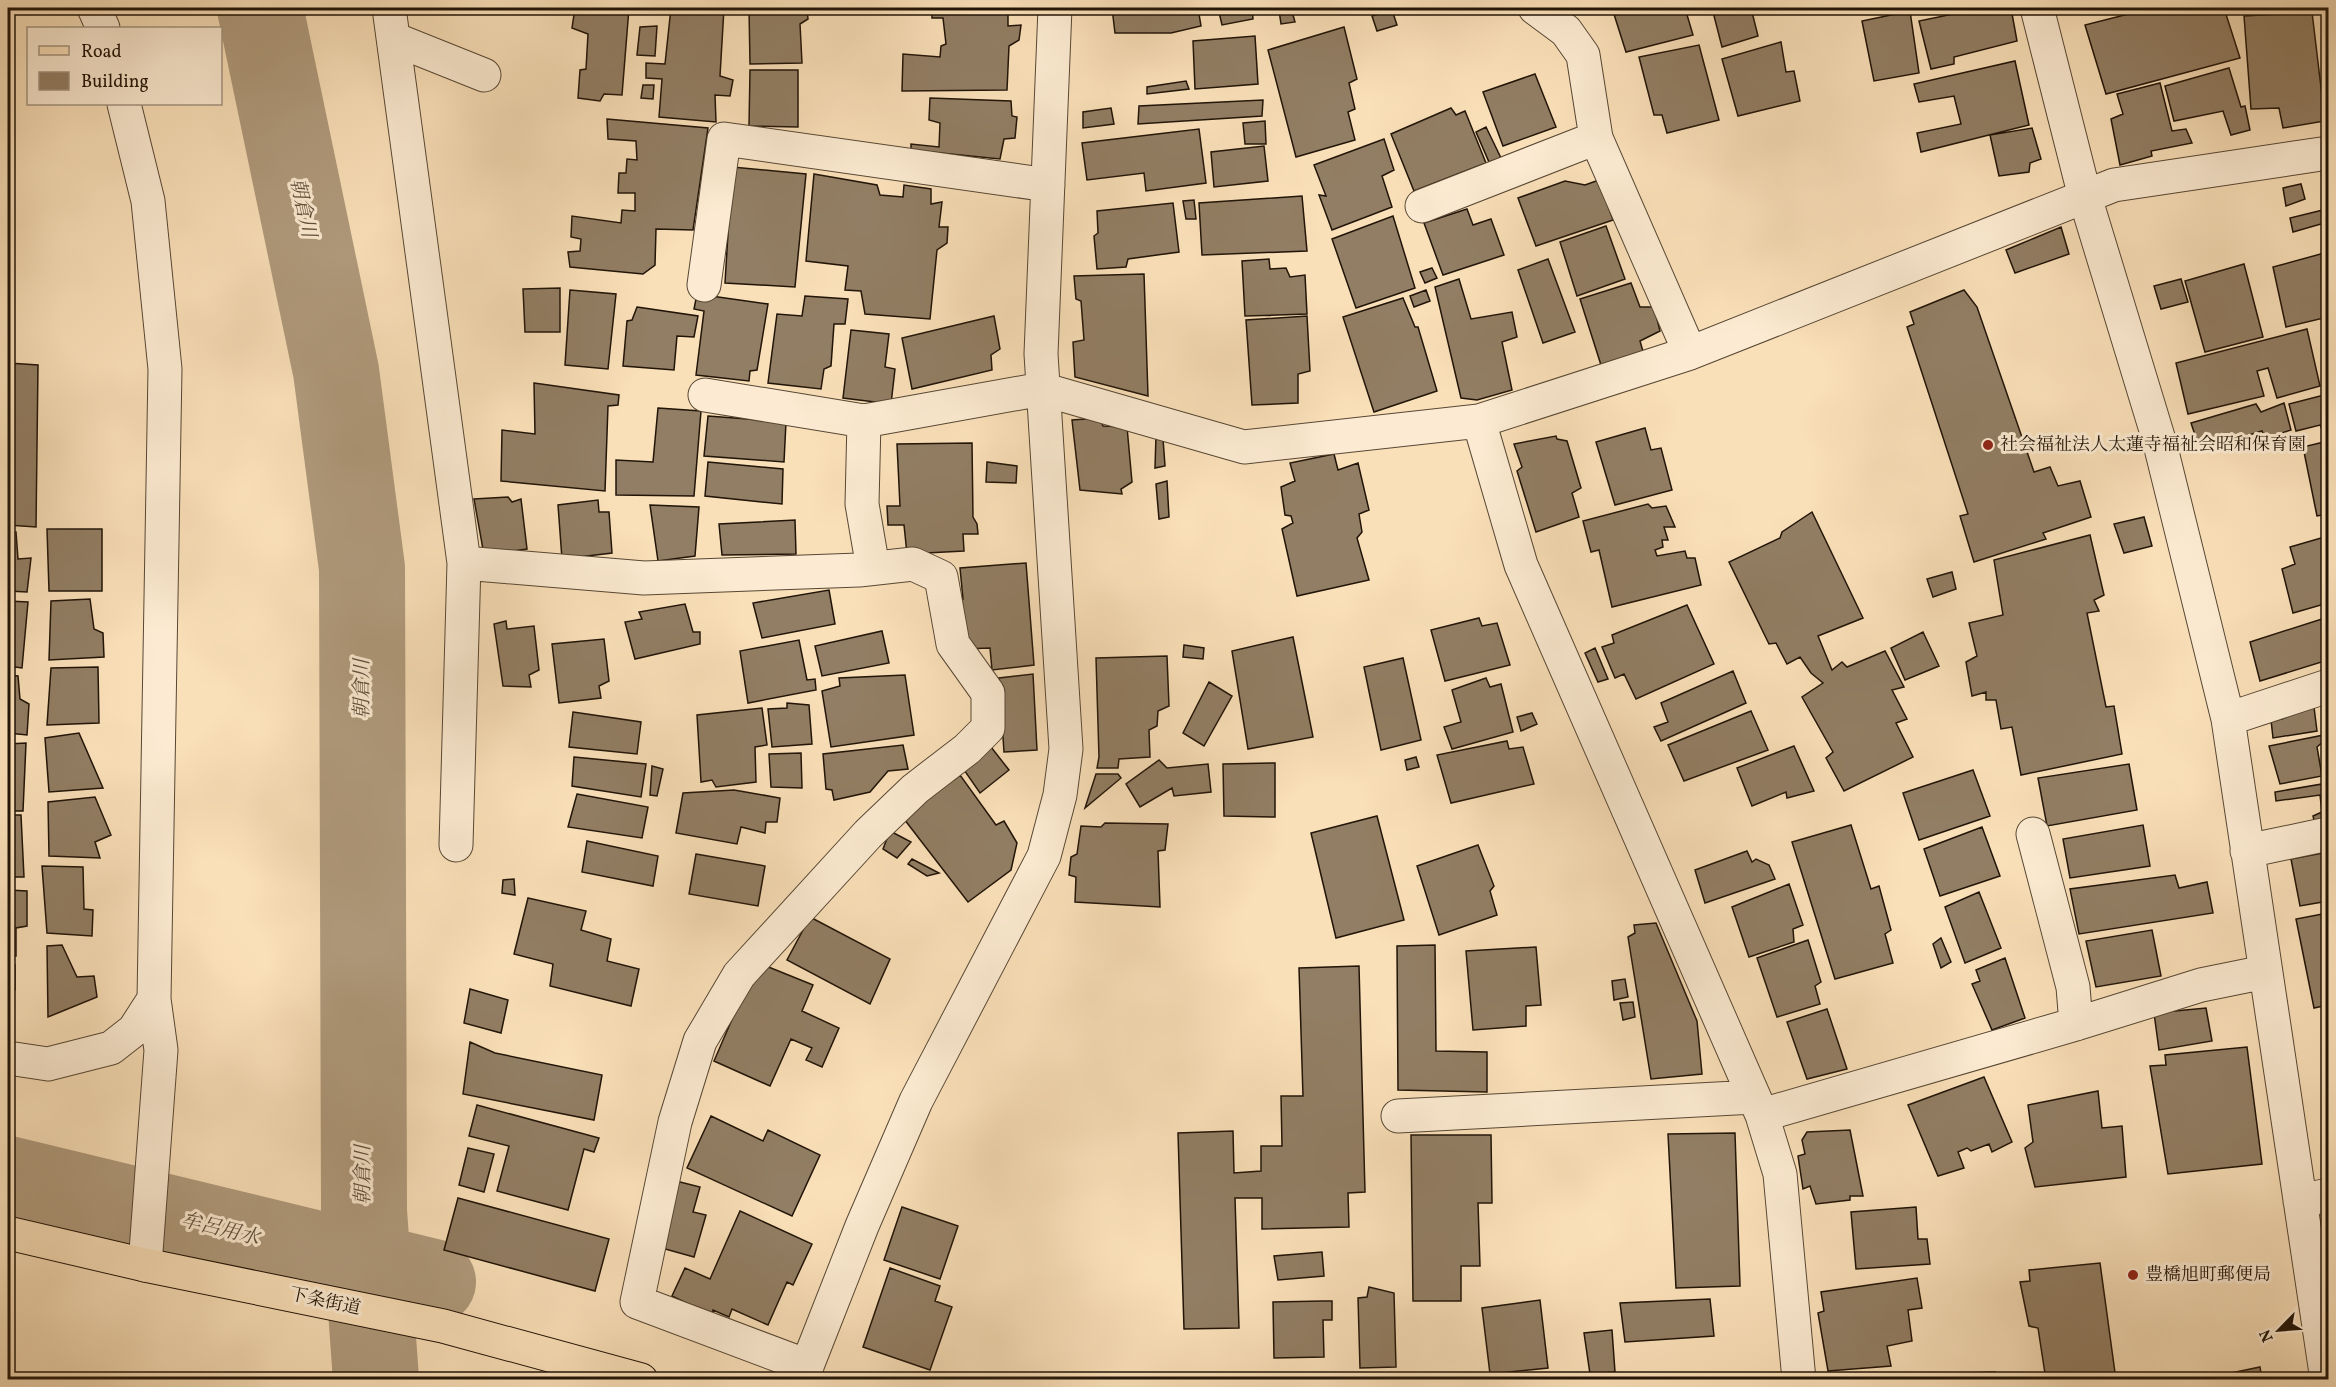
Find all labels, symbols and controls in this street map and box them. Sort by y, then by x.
legend [27,27,222,105]
text: Road [81,40,122,65]
text: Building [81,70,149,95]
water label: 朝倉川 [282,176,322,242]
place label: 社会福祉法人太蓮寺福祉会昭和保育園 [2000,433,2306,458]
marker: 社会福祉法人太蓮寺福祉会昭和保育園 [1981,438,1995,452]
water label: 朝倉川 [349,657,377,719]
water label: 朝倉川 [350,1143,378,1205]
water label: 牟呂用水 [178,1207,264,1254]
place label: 豊橋旭町郵便局 [2145,1263,2271,1288]
marker: 豊橋旭町郵便局 [2126,1268,2140,1282]
street label: 下条街道 [287,1282,363,1322]
north arrow [2249,1300,2309,1360]
text: N [2255,1325,2280,1345]

